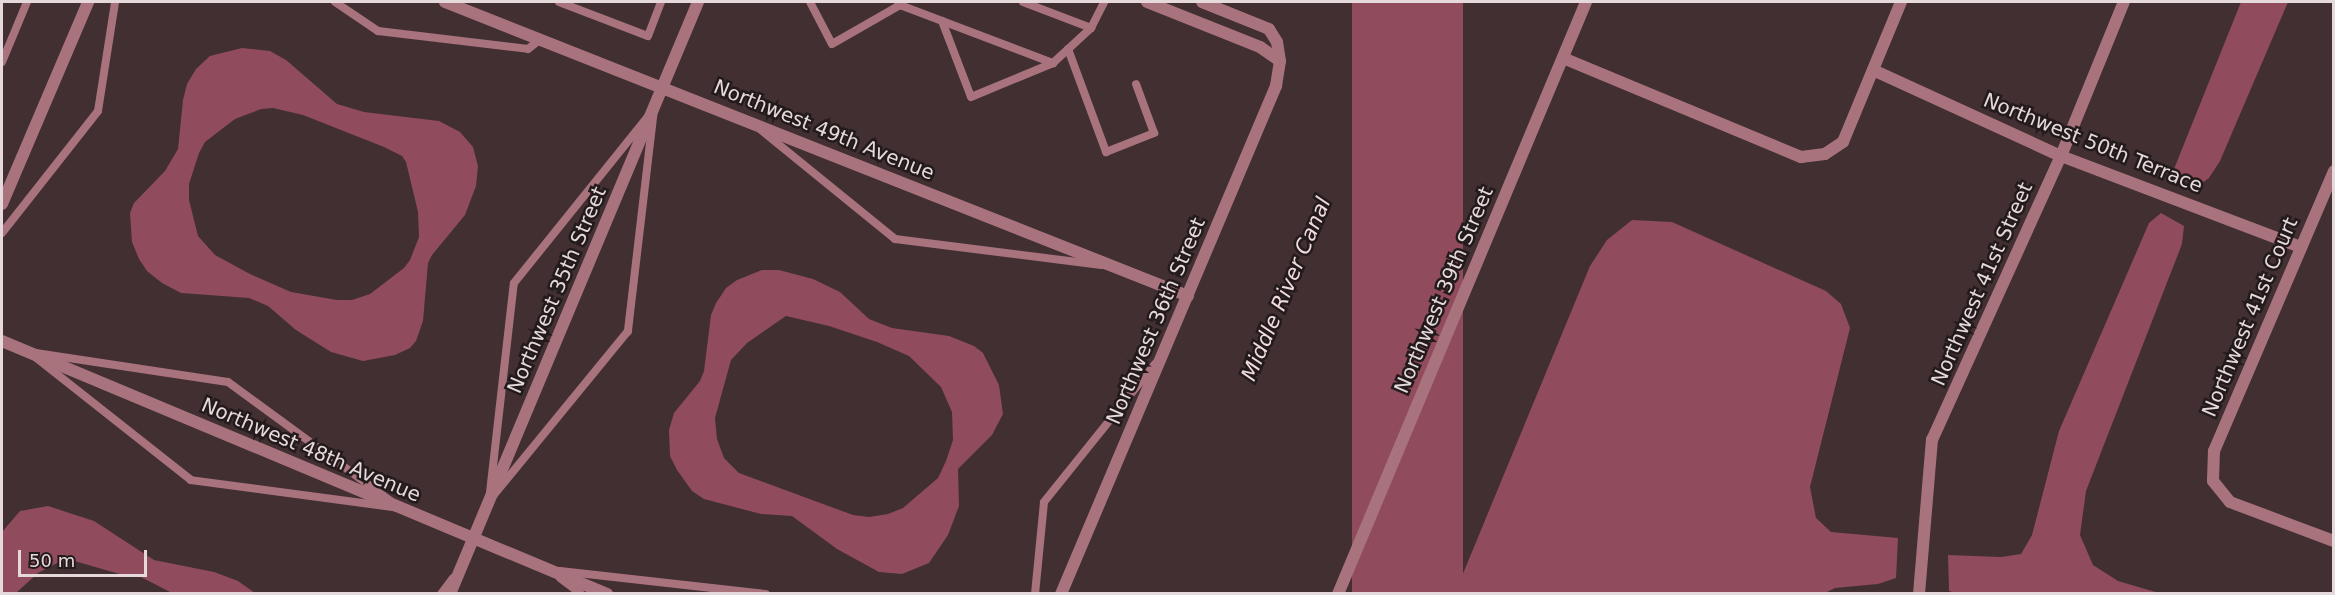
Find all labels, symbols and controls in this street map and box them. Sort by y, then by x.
street label: Northwest 49th Avenue [710,75,938,185]
street label: Northwest 50th Terrace [1980,88,2206,198]
street label: Northwest 41st Street [1926,179,2038,389]
street label: Northwest 35th Street [503,183,611,397]
street label: Northwest 39th Street [1390,183,1498,397]
water label: Middle River Canal [1236,194,1336,384]
street label: Northwest 36th Street [1102,214,1210,428]
street label: Northwest 41st Court [2197,214,2303,420]
street label: Northwest 48th Avenue [198,393,424,507]
scale bar [21,538,150,576]
text: 50 m [29,550,75,571]

